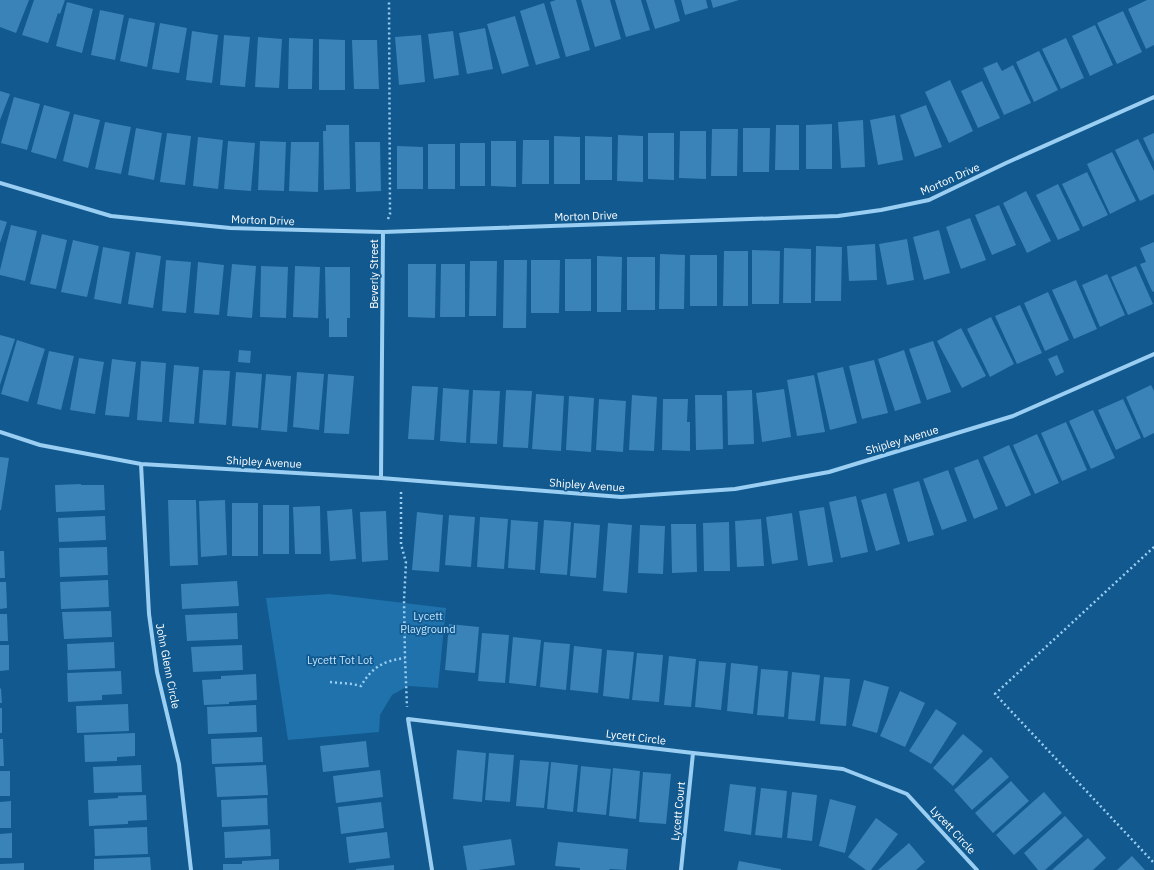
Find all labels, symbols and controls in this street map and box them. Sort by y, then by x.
street label: Morton Drive [918,160,982,198]
street label: Morton Drive [554,208,618,224]
street label: Morton Drive [231,212,295,228]
street label: Beverly Street [367,239,381,309]
street label: Shipley Avenue [864,422,940,458]
street label: Shipley Avenue [226,453,302,471]
street label: Shipley Avenue [549,475,625,495]
park label: Lycett Playground [400,609,456,636]
street label: John Glenn Circle [153,622,183,710]
park label: Lycett Tot Lot [307,653,373,667]
street label: Lycett Circle [605,726,667,748]
street label: Lycett Court [668,781,688,841]
street label: Lycett Circle [927,803,979,857]

